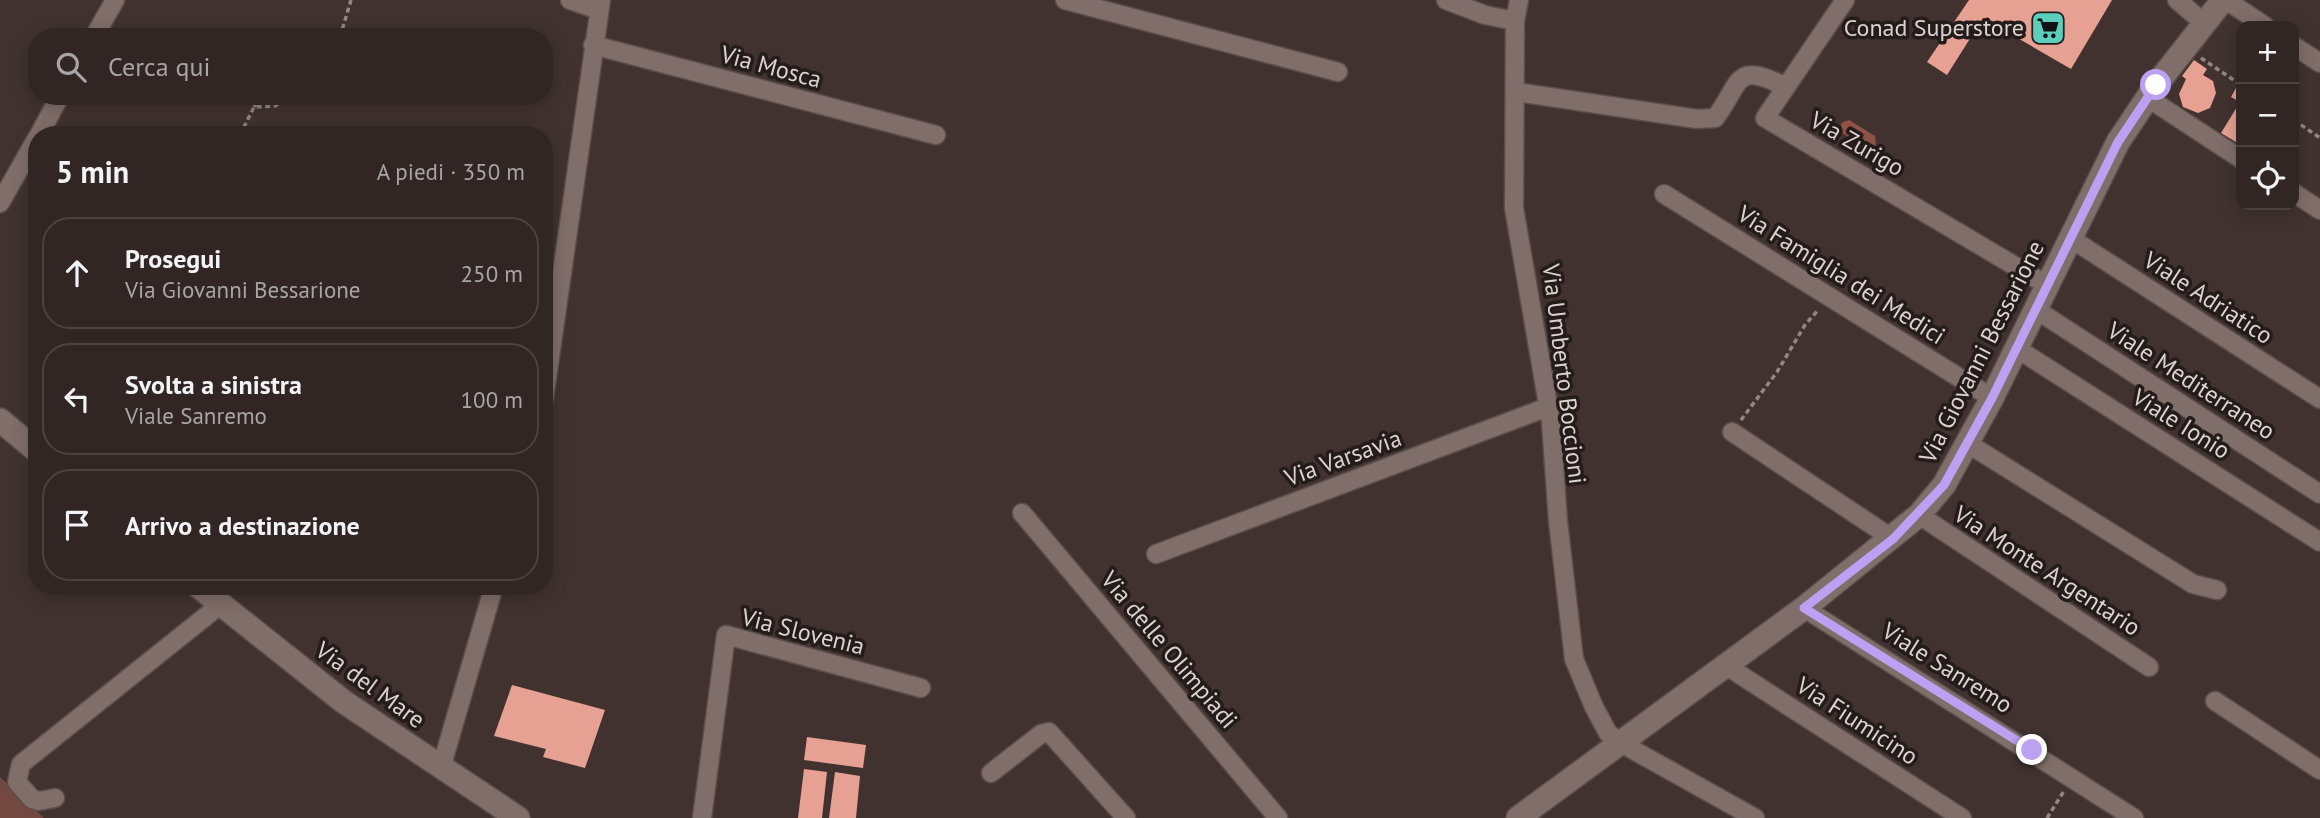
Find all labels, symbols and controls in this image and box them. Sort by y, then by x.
supermarket icon: Conad Superstore [2029,9,2067,47]
place label: Conad Superstore [1844,12,2024,43]
map controls [2236,21,2299,210]
button: + [2236,21,2299,84]
search box [28,28,553,105]
street label: Via Mosca [716,38,825,95]
icon: search [52,48,90,86]
text: Cerca qui [108,50,211,83]
route start [2140,69,2171,100]
button: − [2236,84,2299,147]
street label: Via Zurigo [1804,104,1910,183]
button: locate [2236,147,2299,210]
text: 5 min [56,152,129,191]
text: A piedi · 350 m [377,157,525,186]
street label: Via Famiglia dei Medici [1731,198,1951,351]
street label: Via Giovanni Bessarione [1912,235,2051,469]
text: Prosegui [125,242,221,275]
street label: Viale Adriatico [2137,244,2279,351]
icon: ahead [58,254,96,292]
text: 250 m [461,259,523,288]
street label: Via Umberto Boccioni [1535,261,1593,486]
text: Via Giovanni Bessarione [125,275,361,304]
street label: Viale Mediterraneo [2101,314,2281,446]
text: Svolta a sinistra [125,368,302,401]
icon: left [58,380,96,418]
street label: Viale Ionio [2126,381,2236,466]
text: 100 m [461,385,523,414]
text: Viale Sanremo [125,401,267,430]
street label: Via Varsavia [1279,422,1405,493]
street label: Via Monte Argentario [1947,498,2147,643]
icon: arrive [58,506,96,544]
text: Arrivo a destinazione [125,509,360,542]
street label: Via delle Olimpiadi [1094,564,1244,735]
street label: Via Slovenia [737,601,868,662]
street label: Viale Sanremo [1875,615,2018,720]
street label: Via del Mare [309,634,431,735]
street label: Via Fiumicino [1790,669,1924,772]
route end [2016,734,2047,765]

